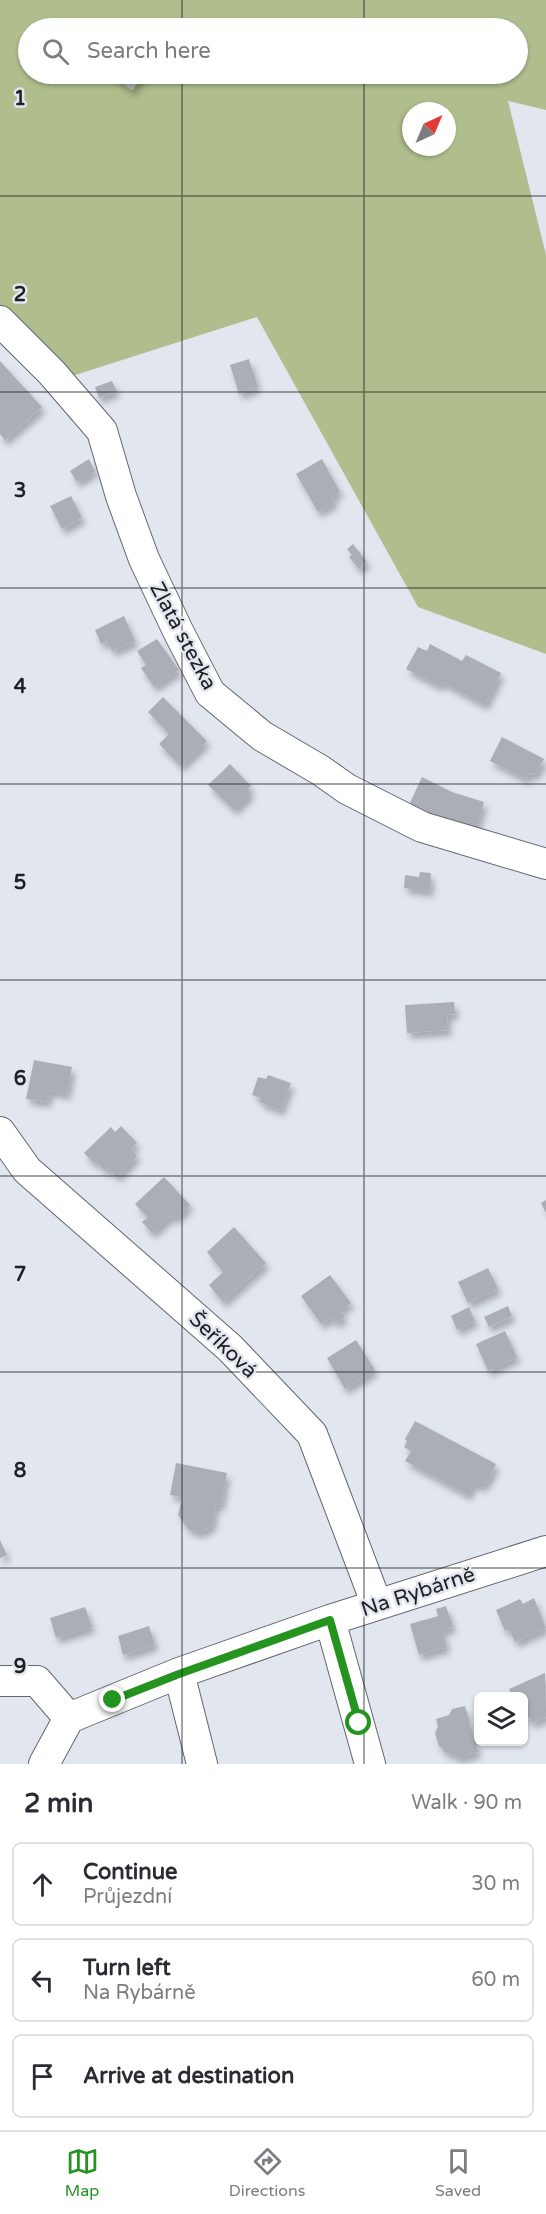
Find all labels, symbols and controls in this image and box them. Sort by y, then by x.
search box [18,18,528,84]
icon: search [39,35,72,68]
text: Search here [87,38,211,64]
text: 1 [14,87,26,111]
north arrow [402,102,456,156]
text: 2 [14,283,26,307]
text: 3 [14,479,26,503]
street label: Zlatá stezka [144,578,222,694]
text: 4 [14,675,27,699]
text: 5 [14,871,26,895]
text: 6 [14,1067,26,1091]
text: 7 [14,1263,26,1287]
street label: Šeříková [184,1307,262,1383]
text: 8 [14,1459,26,1483]
street label: Na Rybárně [358,1562,478,1622]
text: 9 [14,1655,26,1679]
route end [99,1686,125,1712]
map controls [474,1692,528,1746]
button: layers [474,1692,528,1746]
route start [345,1709,371,1735]
text: 2 min [24,1788,93,1819]
text: Walk · 90 m [411,1791,522,1815]
text: Continue [83,1859,178,1885]
icon: ahead [26,1868,59,1901]
text: 30 m [471,1872,520,1896]
text: Průjezdní [83,1885,172,1909]
text: Turn left [83,1955,171,1981]
icon: left [26,1964,59,1997]
text: 60 m [471,1968,520,1992]
text: Na Rybárně [83,1981,196,2005]
icon: arrive [26,2060,59,2093]
text: Arrive at destination [83,2063,294,2089]
tab: Map [65,2145,99,2201]
tab: Directions [229,2145,305,2201]
tab: Saved [435,2145,481,2201]

